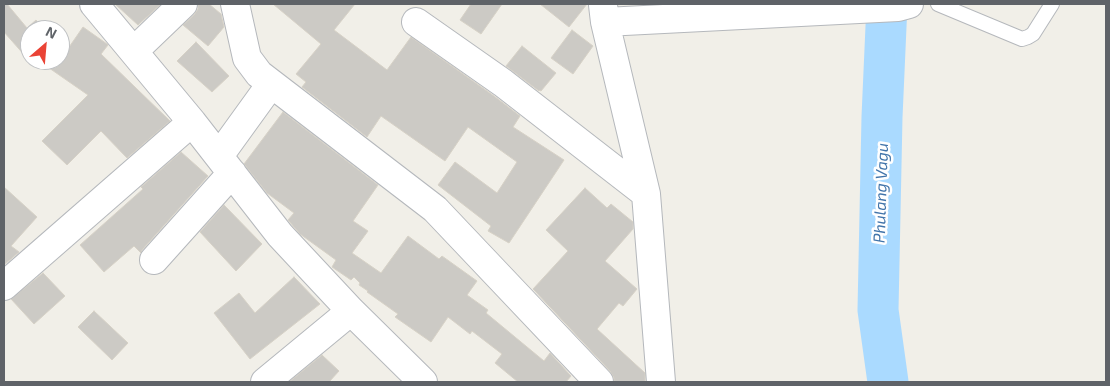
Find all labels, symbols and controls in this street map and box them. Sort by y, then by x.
north arrow [20,20,70,70]
text: N [43,22,60,42]
water label: Phulang Vagu [870,143,892,243]

